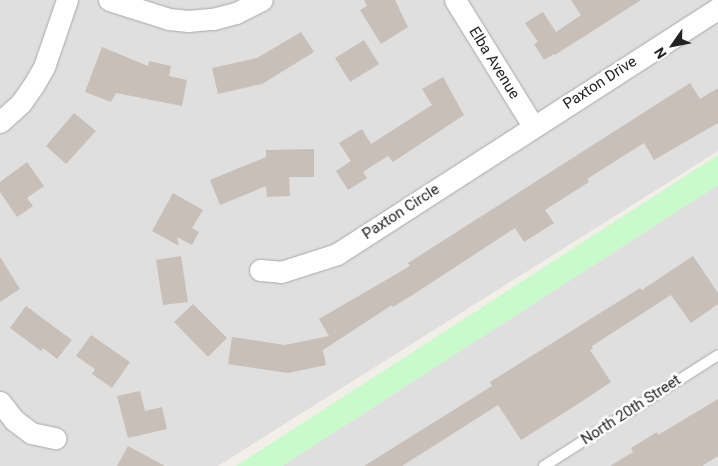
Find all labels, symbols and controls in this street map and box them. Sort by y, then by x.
north arrow [648,20,698,70]
street label: Elba Avenue [465,24,523,102]
text: N [651,45,670,62]
street label: Paxton Drive [560,53,640,113]
street label: Paxton Circle [359,180,443,244]
street label: North 20th Street [578,371,684,449]

